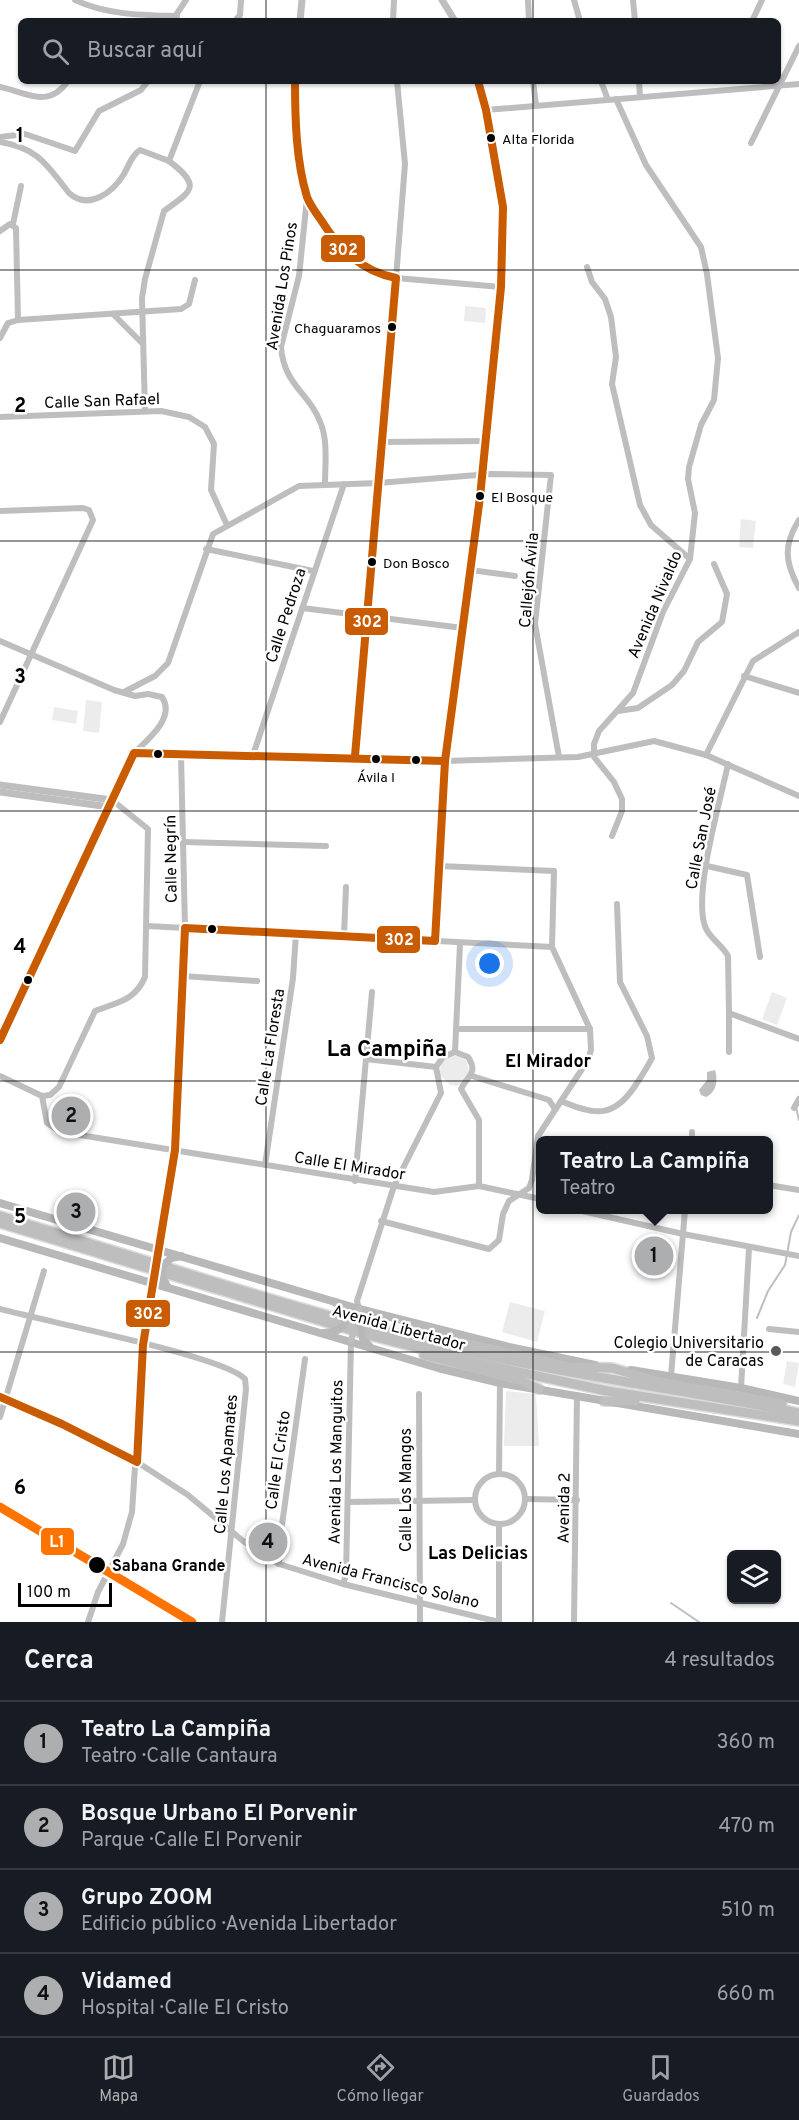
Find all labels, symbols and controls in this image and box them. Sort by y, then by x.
search box [18,18,781,84]
icon: search [39,35,72,68]
text: Buscar aquí [87,38,203,65]
text: 1 [16,124,24,150]
marker: Alta Florida [485,132,497,144]
place label: Alta Florida [502,132,574,149]
street label: Avenida Los Pinos [263,221,303,352]
line badge: 302 [320,234,366,263]
text: 302 [328,241,358,261]
place label: Chaguaramos [294,321,381,338]
marker: Chaguaramos [386,321,398,333]
street label: Calle San Rafael [44,390,160,414]
text: 2 [14,394,26,420]
marker: El Bosque [474,490,486,502]
place label: El Bosque [491,490,553,507]
street label: Callejón Ávila [514,531,544,629]
street label: Avenida Nivaldo [624,548,688,662]
marker: Don Bosco [366,556,378,568]
place label: Don Bosco [383,556,450,573]
street label: Calle Pedroza [262,566,312,666]
line badge: 302 [344,607,389,636]
text: 302 [352,613,382,633]
text: 3 [14,665,26,691]
unlabelled marker [152,748,164,760]
marker: Ávila I [370,753,382,765]
unlabelled marker [410,754,422,766]
place label: Ávila I [357,769,395,787]
street label: Calle San José [682,785,722,891]
street label: Calle Negrín [161,815,183,903]
unlabelled marker [206,923,218,935]
line badge: 302 [376,925,421,954]
text: 302 [384,931,414,951]
text: 4 [14,935,26,961]
your location [475,949,504,978]
unlabelled marker [22,974,34,986]
street label: Calle La Floresta [252,987,290,1107]
district label: La Campiña [327,1037,447,1064]
district label: El Mirador [505,1051,591,1074]
pin: 2 [52,1094,90,1138]
popup [536,1136,773,1214]
street label: Calle El Mirador [293,1148,407,1186]
text: Teatro La Campiña [560,1149,749,1176]
text: Teatro [560,1176,615,1202]
pin: 3 [56,1190,96,1234]
text: 5 [14,1205,26,1231]
pin: 1 [634,1234,674,1278]
line badge: 302 [125,1299,171,1328]
street label: Avenida Libertador [330,1302,467,1356]
text: 302 [133,1305,163,1325]
place label: Colegio Universitario de Caracas [614,1334,764,1372]
marker: Colegio Universitario de Caracas [769,1344,783,1358]
street label: Avenida Los Manguitos [326,1380,348,1545]
street label: Calle Los Apamates [211,1393,243,1535]
street label: Calle El Cristo [262,1409,296,1511]
street label: Calle Los Mangos [397,1428,417,1552]
street label: Avenida 2 [554,1472,576,1544]
text: 6 [14,1476,26,1502]
pin: 4 [248,1520,288,1564]
line badge: L1 [40,1527,75,1556]
text: L1 [49,1533,65,1553]
district label: Las Delicias [428,1543,528,1566]
street label: Avenida Francisco Solano [300,1550,481,1614]
map controls [727,1550,781,1604]
button: layers [727,1550,781,1604]
marker: Sabana Grande [87,1555,107,1575]
place label: Sabana Grande [112,1557,226,1577]
scale bar [18,1580,112,1608]
text: 100 m [27,1583,71,1603]
text: Cerca [24,1645,94,1678]
text: 4 resultados [665,1648,775,1674]
text: Teatro La Campiña [81,1717,271,1744]
text: 1 [40,1730,48,1756]
text: 360 m [717,1730,775,1756]
text: Teatro · Calle Cantaura [81,1744,278,1770]
text: Bosque Urbano El Porvenir [81,1801,357,1828]
text: 2 [37,1814,50,1840]
text: 470 m [718,1814,775,1840]
text: Parque · Calle El Porvenir [81,1828,302,1854]
text: Grupo ZOOM [81,1885,213,1912]
text: 3 [38,1898,50,1924]
text: 510 m [721,1898,775,1924]
text: Edificio público · Avenida Libertador [81,1912,397,1938]
text: Vidamed [81,1969,172,1996]
text: 4 [37,1982,50,2008]
text: 660 m [717,1982,775,2008]
text: Hospital · Calle El Cristo [81,1996,289,2022]
tab: Mapa [99,2051,138,2107]
tab: Cómo llegar [337,2051,424,2107]
tab: Guardados [622,2051,700,2107]

